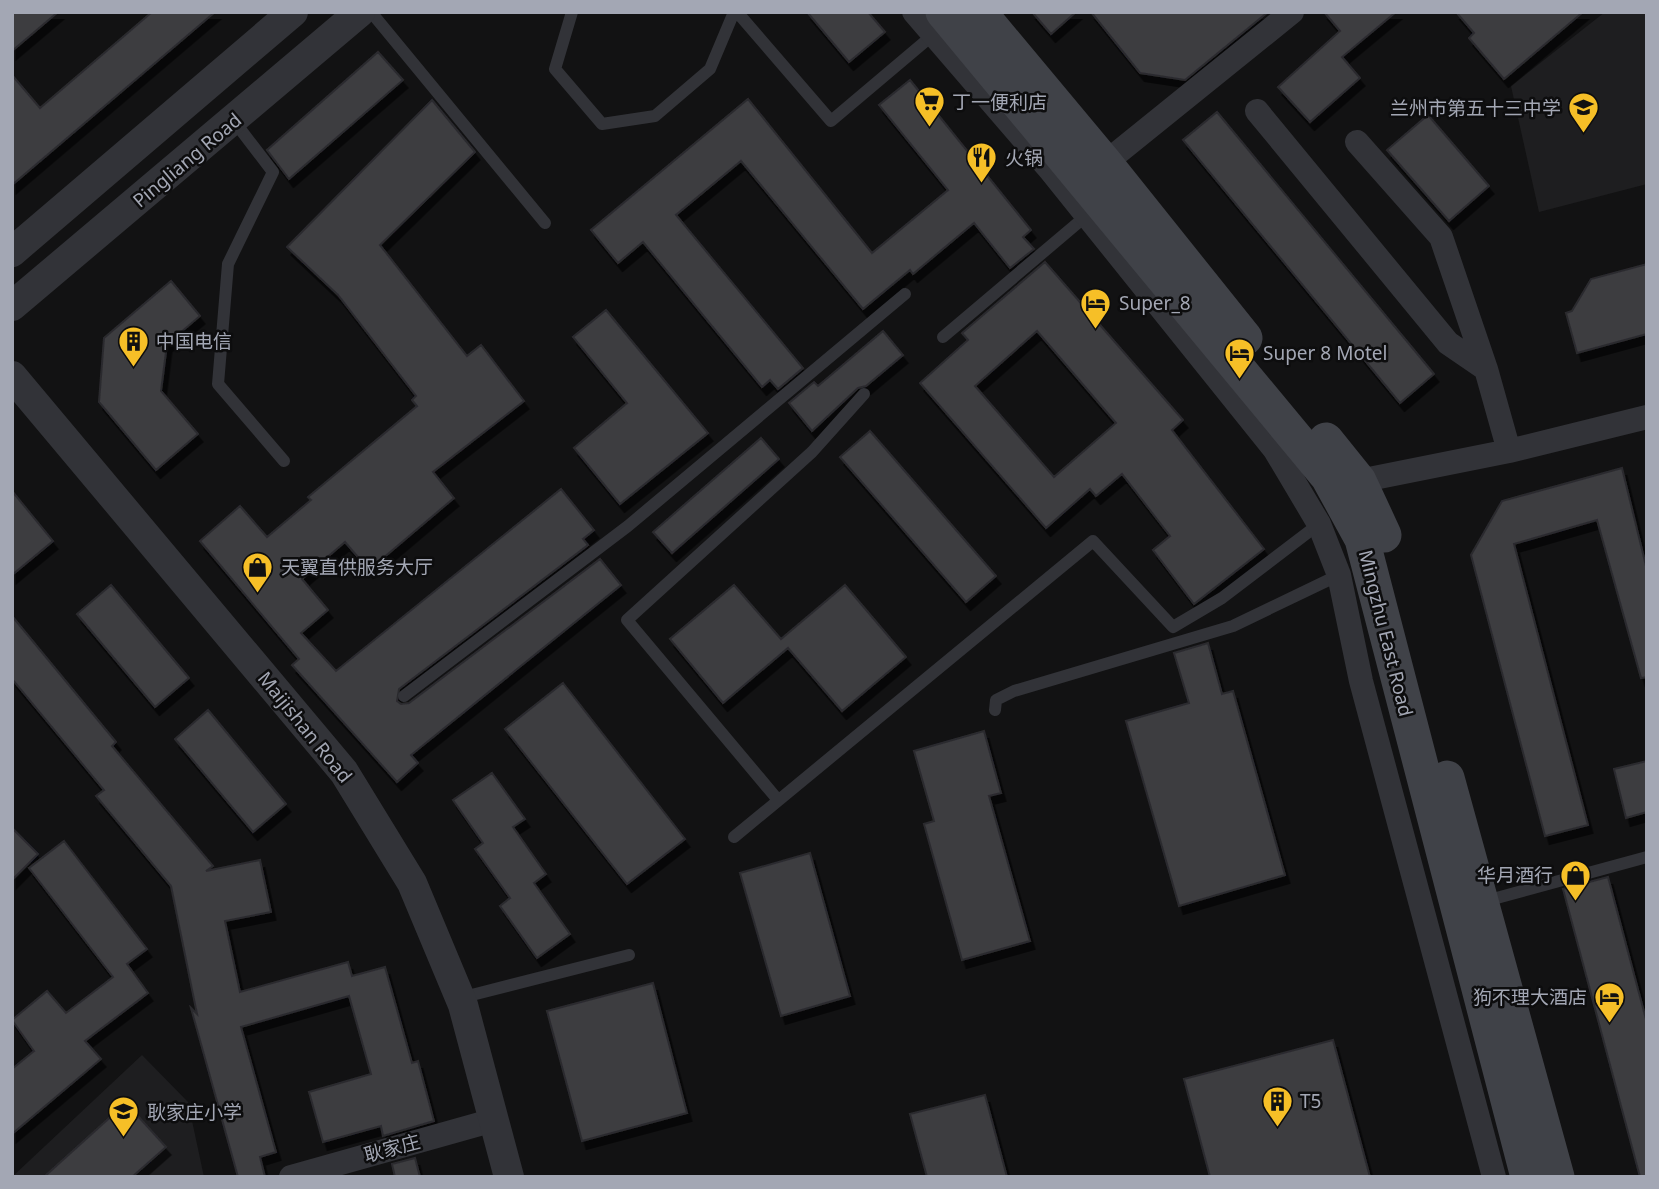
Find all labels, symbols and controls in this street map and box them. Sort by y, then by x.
supermarket icon: 丁一便利店 [912,85,946,129]
place label: 丁一便利店 [952,89,1047,115]
school or university icon: 兰州市第五十三中学 [1567,91,1601,135]
place label: 兰州市第五十三中学 [1390,95,1561,121]
street label: Pingliang Road [127,107,247,213]
restaurant icon: 火锅 [965,141,999,185]
place label: 火锅 [1005,145,1043,171]
hotel icon: Super_8 [1079,286,1113,330]
place label: Super_8 [1119,290,1191,316]
building icon: 中国电信 [116,324,150,368]
place label: 中国电信 [156,328,232,354]
hotel icon: Super 8 Motel [1223,336,1257,380]
place label: Super 8 Motel [1263,340,1387,366]
street label: Mingzhu East Road [1353,547,1419,719]
shop icon: 天翼直供服务大厅 [241,550,275,594]
place label: 天翼直供服务大厅 [281,554,433,580]
street label: Maijishan Road [252,666,358,788]
shop icon: 华月酒行 [1559,858,1593,902]
place label: 华月酒行 [1477,862,1553,888]
hotel icon: 狗不理大酒店 [1593,980,1627,1024]
place label: 狗不理大酒店 [1473,984,1587,1010]
building icon: T5 [1260,1084,1294,1128]
place label: T5 [1300,1088,1321,1114]
school or university icon: 耿家庄小学 [107,1095,141,1139]
place label: 耿家庄小学 [147,1099,242,1125]
street label: 耿家庄 [361,1128,423,1168]

